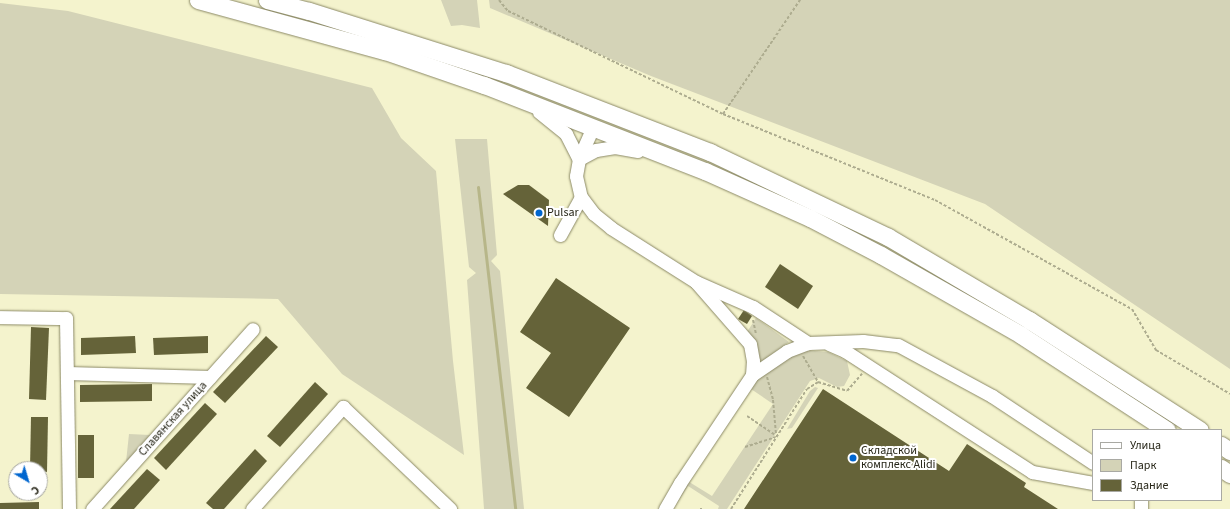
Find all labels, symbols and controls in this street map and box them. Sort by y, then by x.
place label: Pulsar [547,206,579,220]
marker: Pulsar [534,208,544,218]
street label: Славянская улица [136,379,210,459]
legend [1092,429,1222,501]
text: Улица [1130,437,1161,454]
place label: Складской комплекс Alidi [861,444,936,472]
marker: Складской комплекс Alidi [848,453,858,463]
text: Парк [1130,457,1156,474]
north arrow [8,461,48,501]
text: Здание [1130,477,1169,494]
text: С [28,482,42,498]

